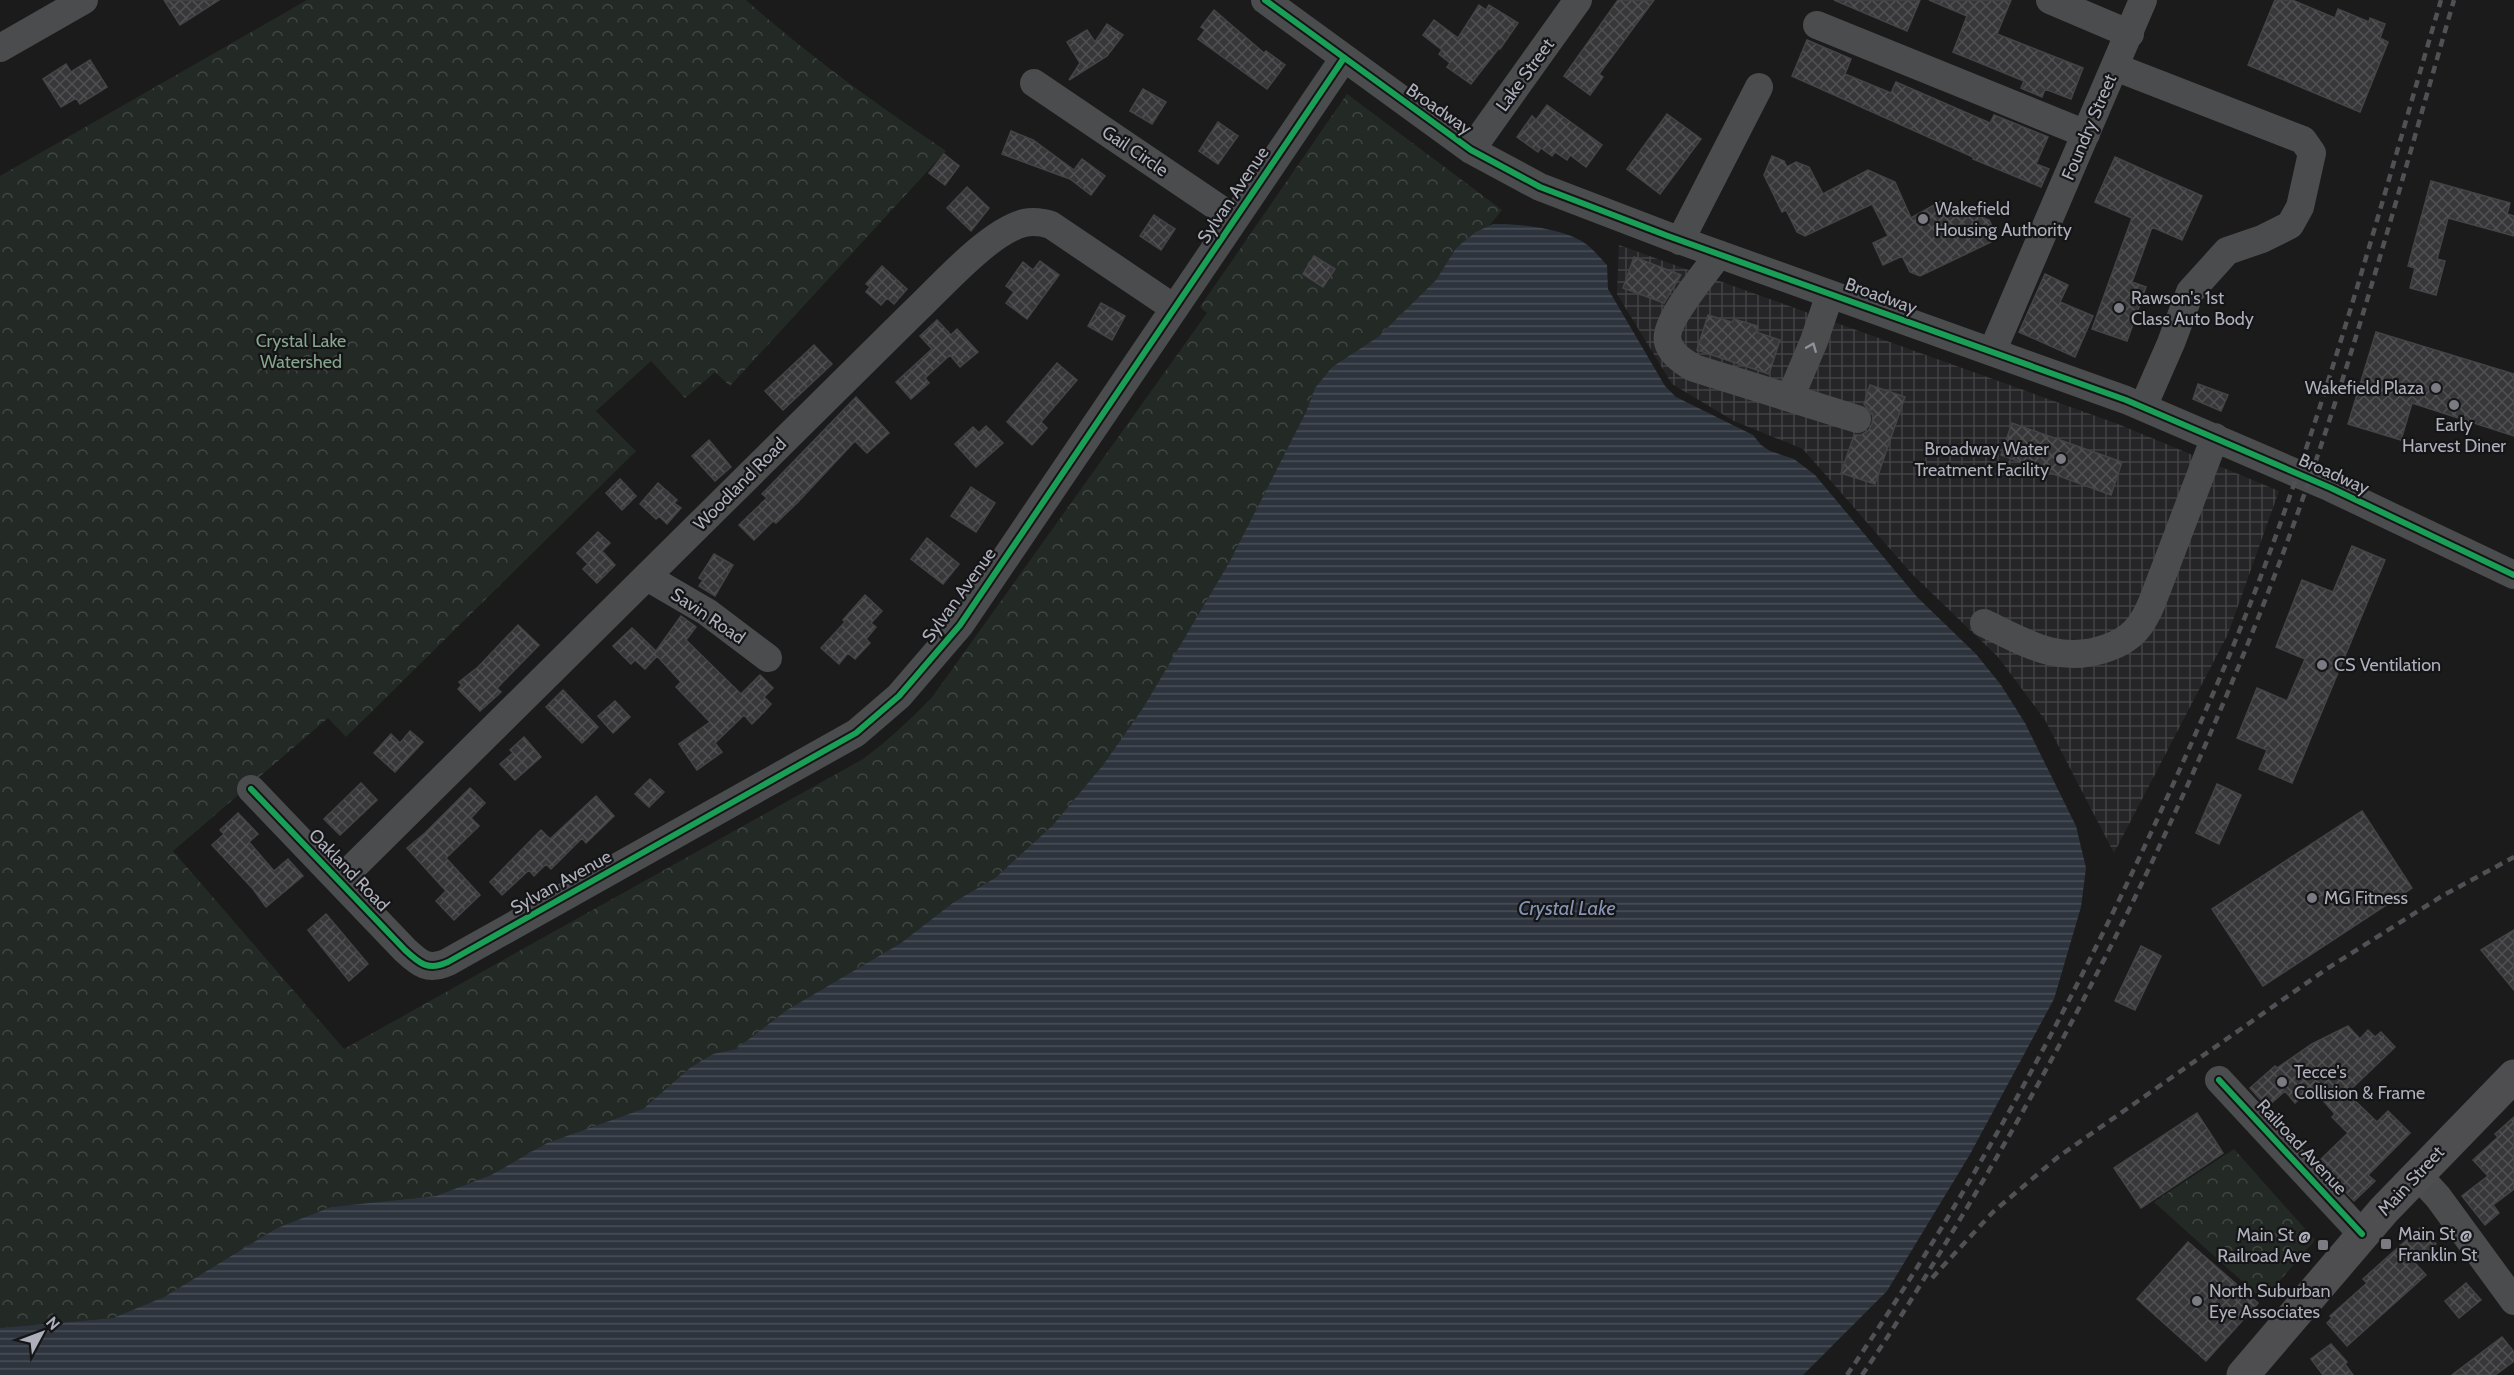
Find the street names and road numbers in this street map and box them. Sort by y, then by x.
street label: Lake Street [1491,34,1559,116]
street label: Foundry Street [2057,71,2121,183]
street label: Broadway [1402,78,1476,140]
street label: Gail Circle [1098,121,1172,181]
street label: Sylvan Avenue [1193,142,1273,248]
street label: Broadway [1842,273,1920,319]
street label: Woodland Road [689,433,791,535]
street label: Broadway [2295,449,2373,499]
street label: Sylvan Avenue [917,543,1001,647]
street label: Savin Road [667,583,749,649]
street label: Oakland Road [304,824,394,916]
street label: Sylvan Avenue [507,845,615,919]
street label: Railroad Avenue [2252,1095,2352,1199]
street label: Main Street [2373,1142,2449,1220]

